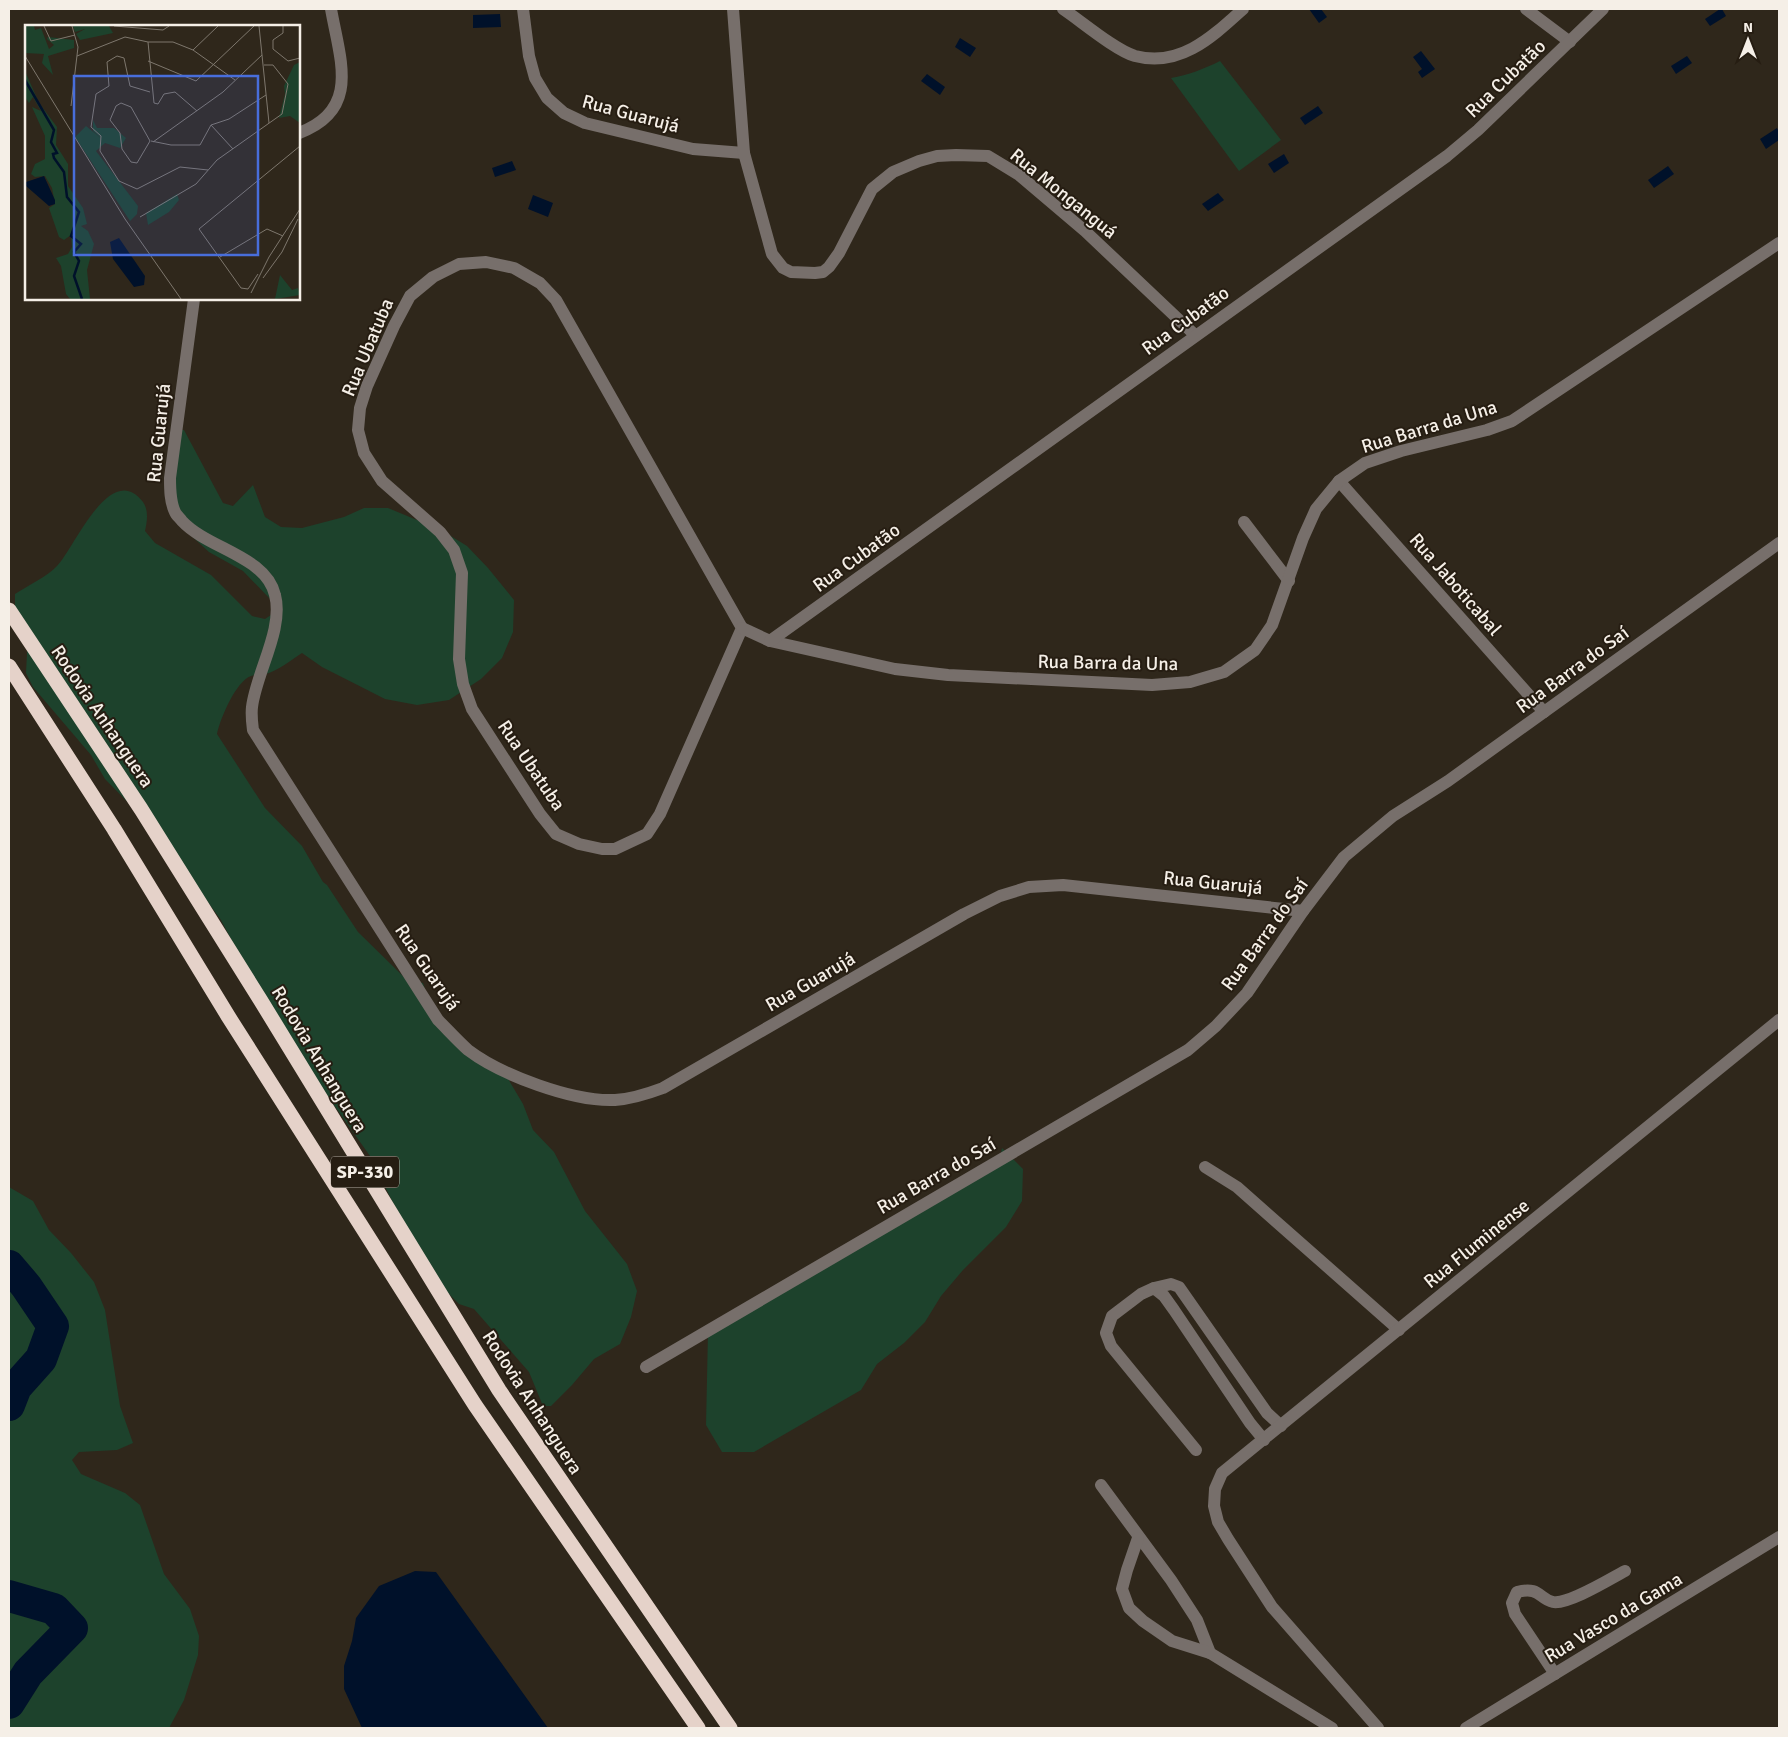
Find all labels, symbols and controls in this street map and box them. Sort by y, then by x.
north arrow [1723,15,1773,65]
text: N [1743,19,1753,36]
inset map [25,25,300,300]
street label: Rua Cubatão [1460,34,1551,123]
street label: Rua Guarujá [579,89,682,138]
street label: Rua Monganguá [1005,143,1122,244]
street label: Rua Cubatão [1137,281,1234,361]
street label: Rua Ubatuba [337,295,399,400]
street label: Rua Guarujá [142,382,176,484]
street label: Rua Barra da Una [1359,395,1500,459]
street label: Rua Cubatão [808,518,905,598]
street label: Rua Jaboticabal [1404,528,1506,641]
street label: Rua Barra do Saí [1512,620,1634,719]
street label: Rodovia Anhanguera [46,641,159,792]
street label: Rua Barra da Una [1037,650,1178,676]
street label: Rua Ubatuba [492,716,570,815]
street label: Rua Guarujá [1162,866,1264,900]
street label: Rua Barra do Saí [1216,873,1314,996]
street label: Rua Guarujá [389,920,465,1016]
street label: Rua Guarujá [761,947,860,1017]
street label: Rodovia Anhanguera [266,982,372,1137]
street label: Rua Barra do Saí [873,1132,1001,1220]
road number: SP-330 [331,1156,399,1188]
street label: Rua Fluminense [1419,1194,1534,1294]
street label: Rodovia Anhanguera [477,1326,588,1479]
street label: Rua Vasco da Gama [1540,1567,1687,1669]

